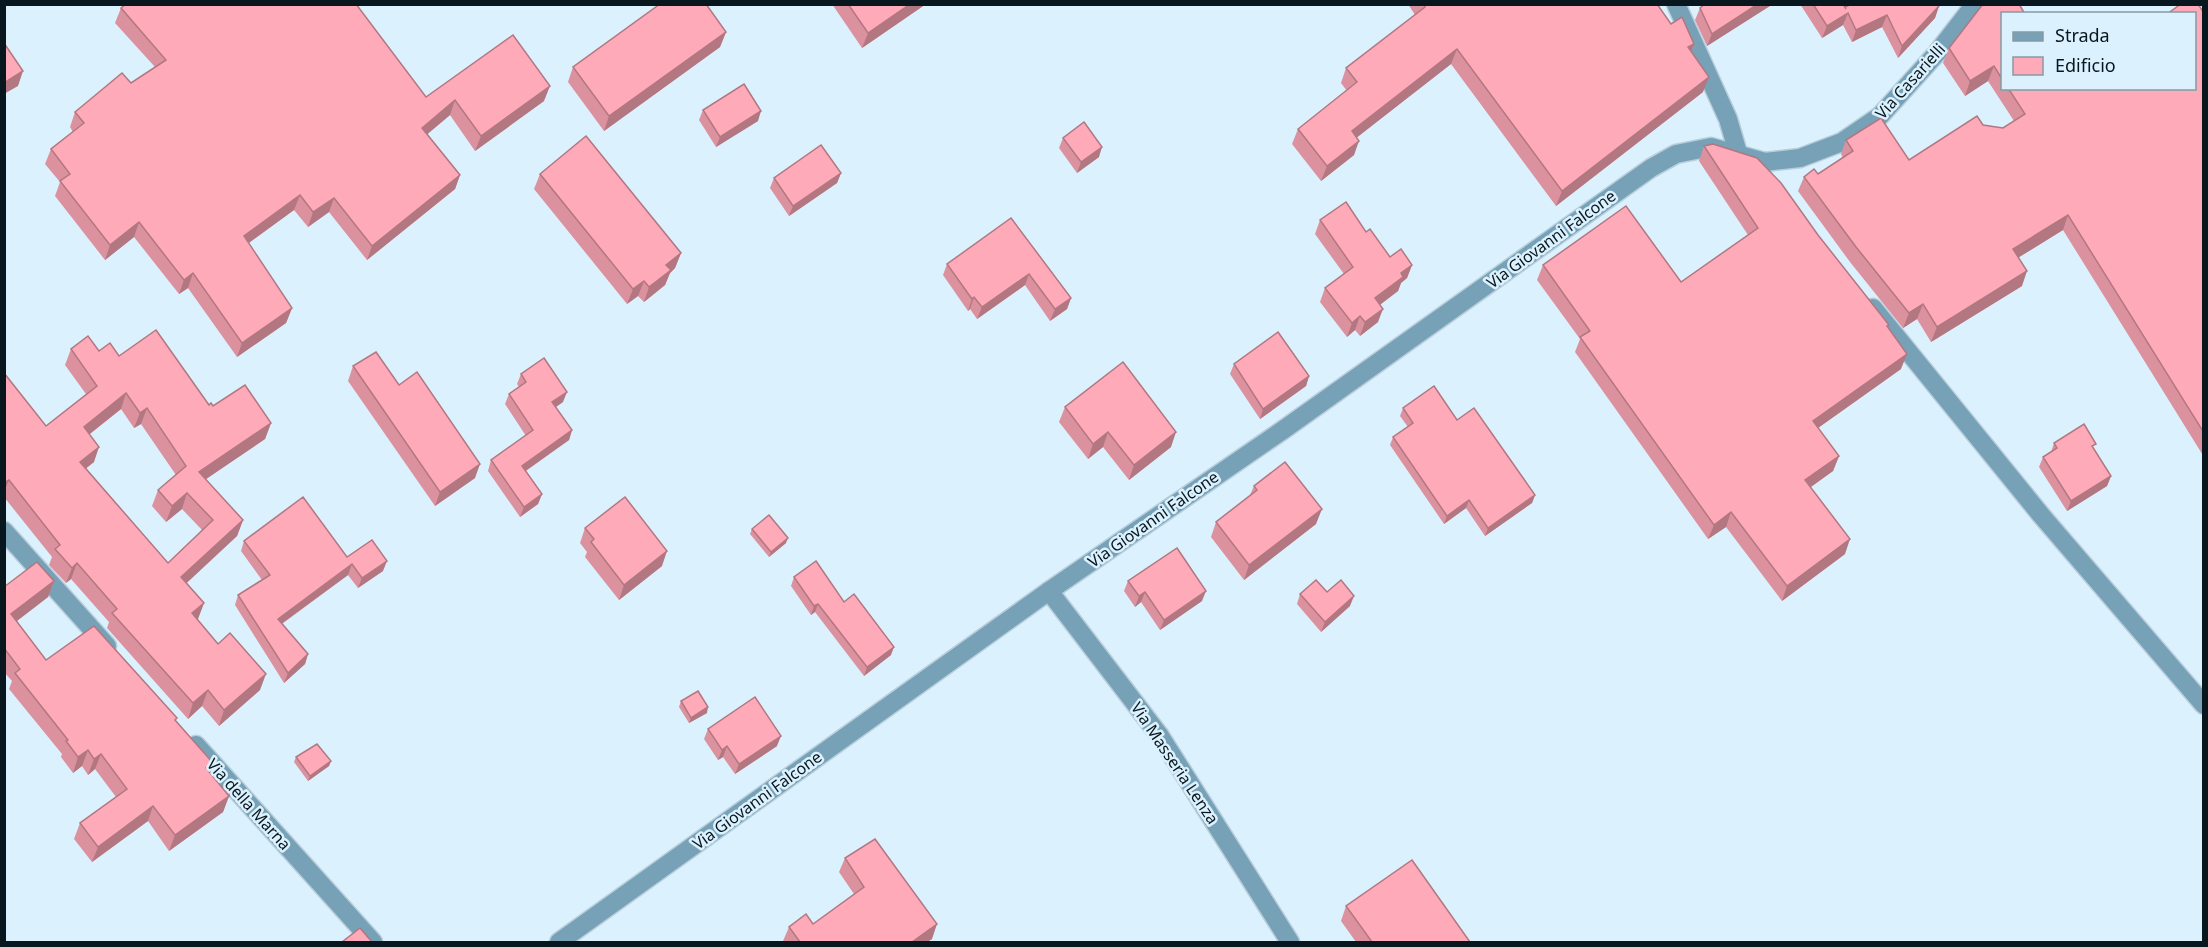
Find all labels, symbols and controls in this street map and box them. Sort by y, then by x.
legend [2001,12,2196,90]
text: Strada [2055,23,2110,47]
street label: Via Casarielli [1870,38,1950,124]
text: Edificio [2055,53,2116,77]
street label: Via Giovanni Falcone [1482,185,1620,293]
street label: Via Giovanni Falcone [1083,466,1223,572]
street label: Via Masseria Lenza [1126,698,1224,828]
street label: Via Giovanni Falcone [688,746,826,854]
street label: Via della Marna [202,754,296,854]

